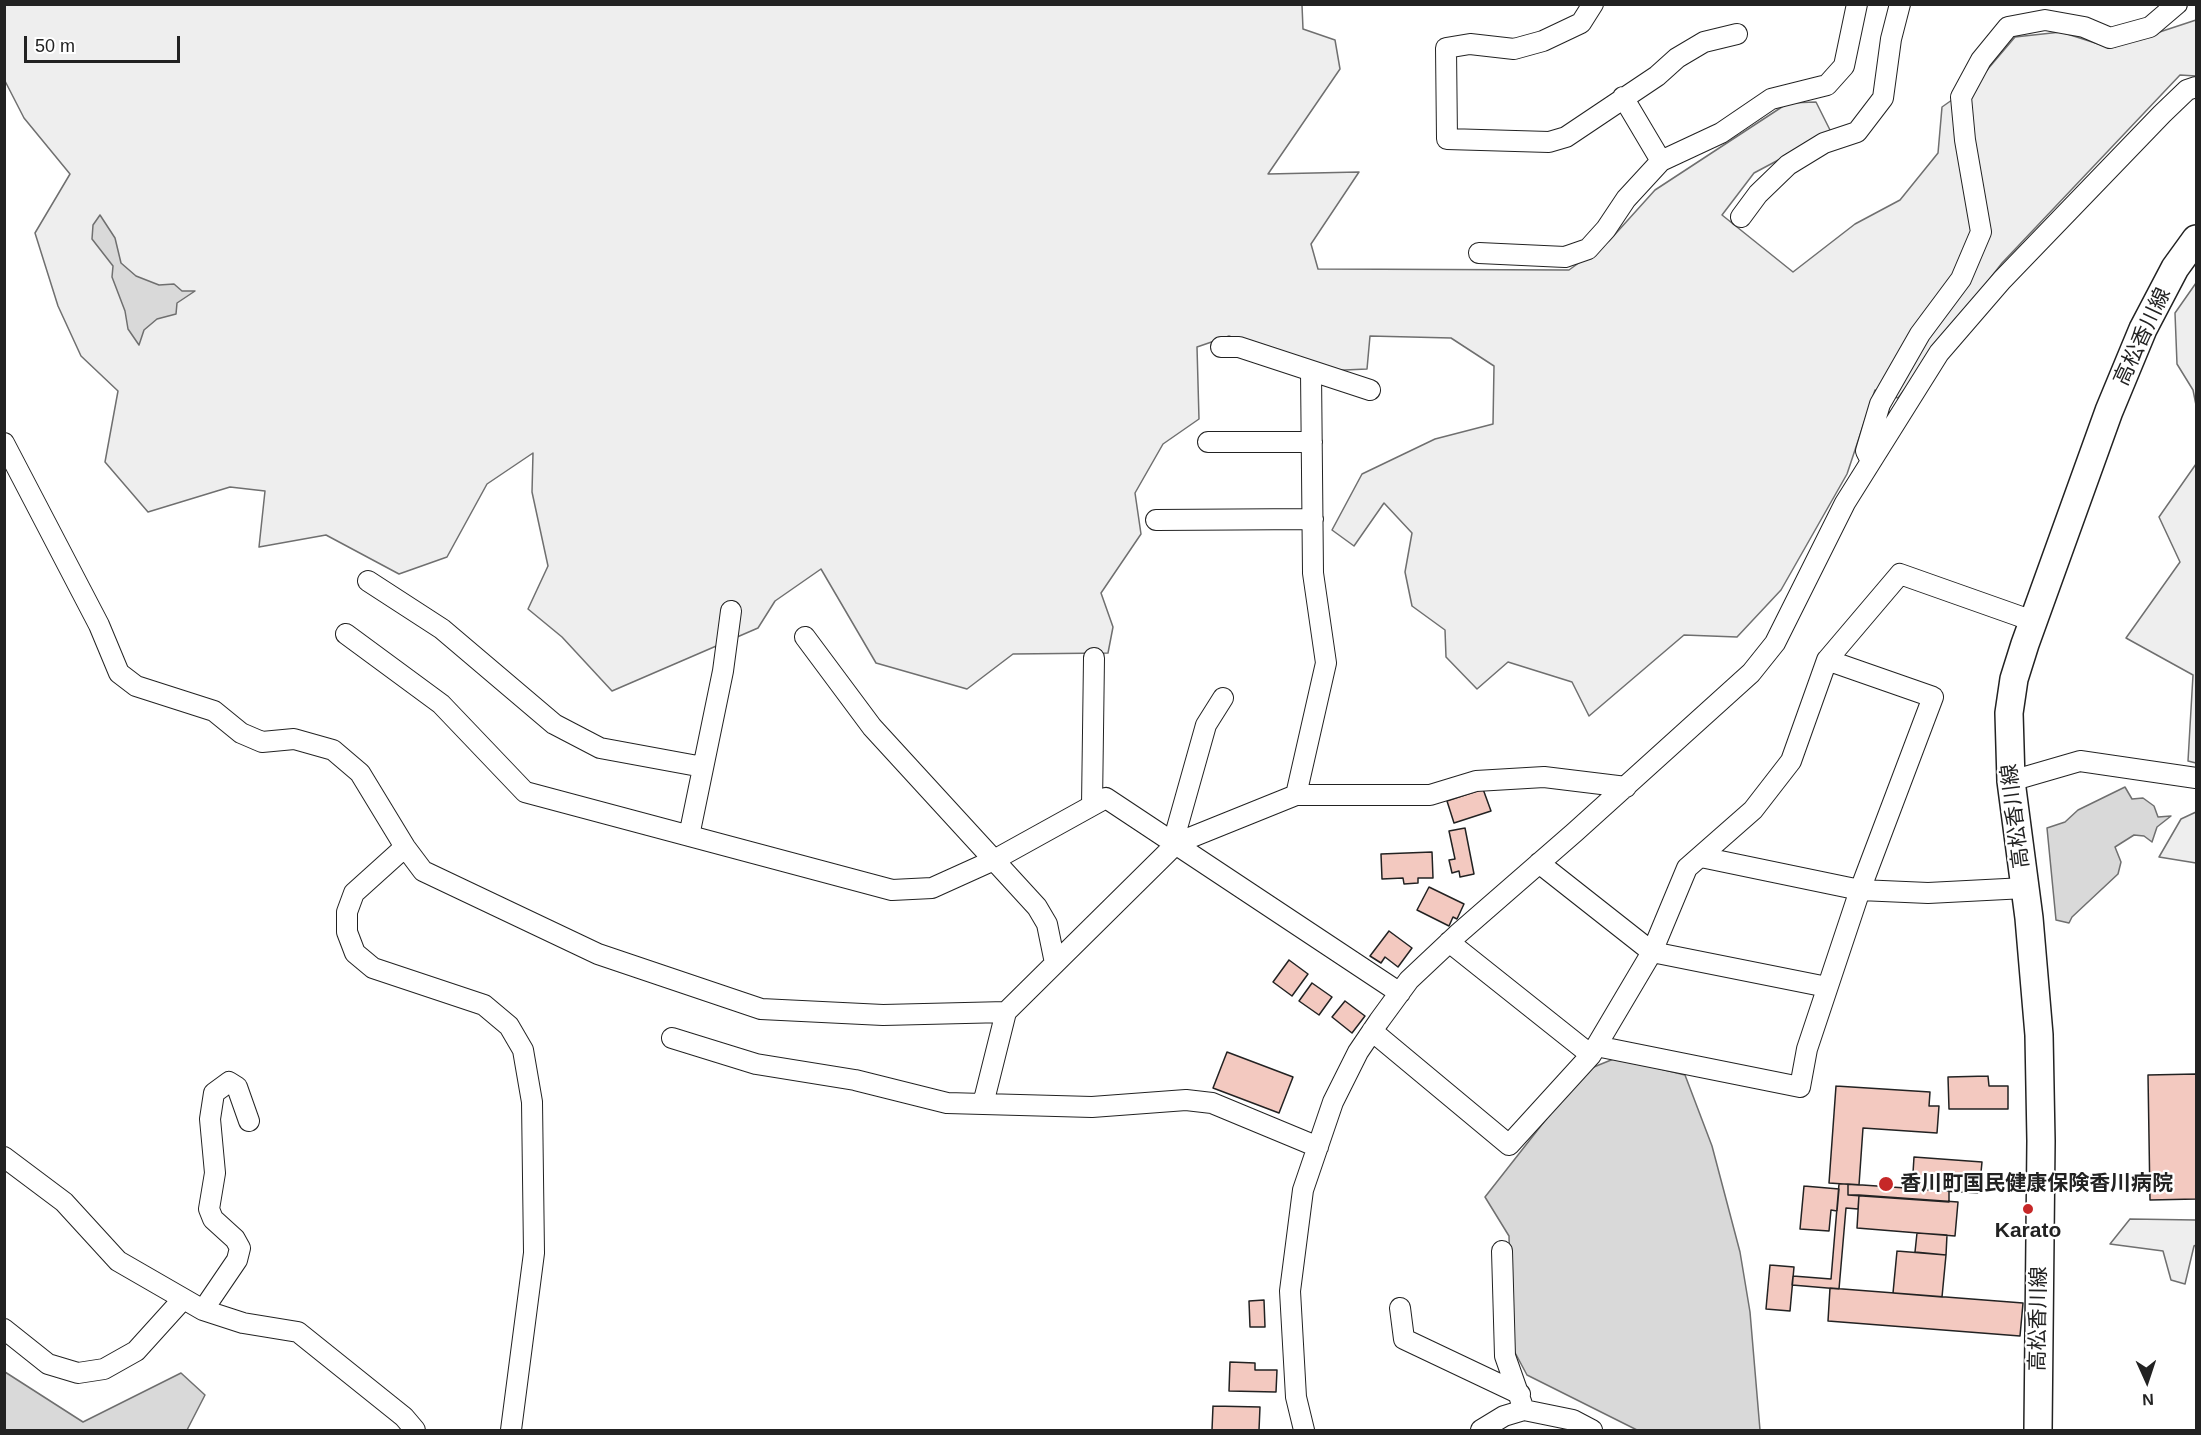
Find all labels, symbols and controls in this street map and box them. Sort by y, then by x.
scale bar [27,24,183,62]
text: 50 m [35,36,75,56]
street label: 高松香川線 [2109,284,2177,390]
street label: 高松香川線 [1997,762,2035,870]
place label: 香川町国民健康保険香川病院 [1900,1171,2173,1197]
marker: 香川町国民健康保険香川病院 [1877,1175,1895,1193]
marker: Karato [2021,1202,2035,1216]
place label: Karato [1995,1218,2061,1244]
street label: 高松香川線 [2025,1266,2053,1372]
north arrow [2117,1351,2177,1411]
text: N [2142,1391,2154,1408]

